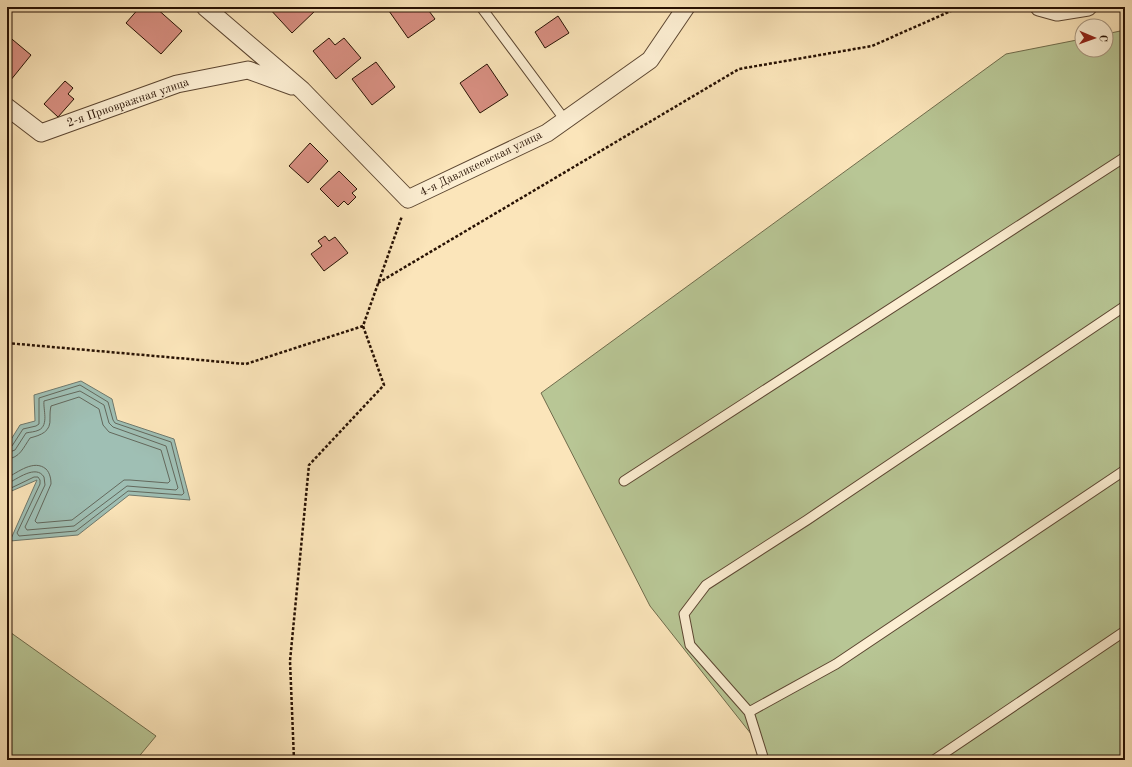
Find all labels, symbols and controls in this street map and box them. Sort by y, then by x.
north arrow [1074,18,1114,58]
text: С [1097,34,1108,42]
street label: 2-я Приовражная улица [65,76,191,130]
street label: 4-я Давликеевская улица [418,129,544,199]

